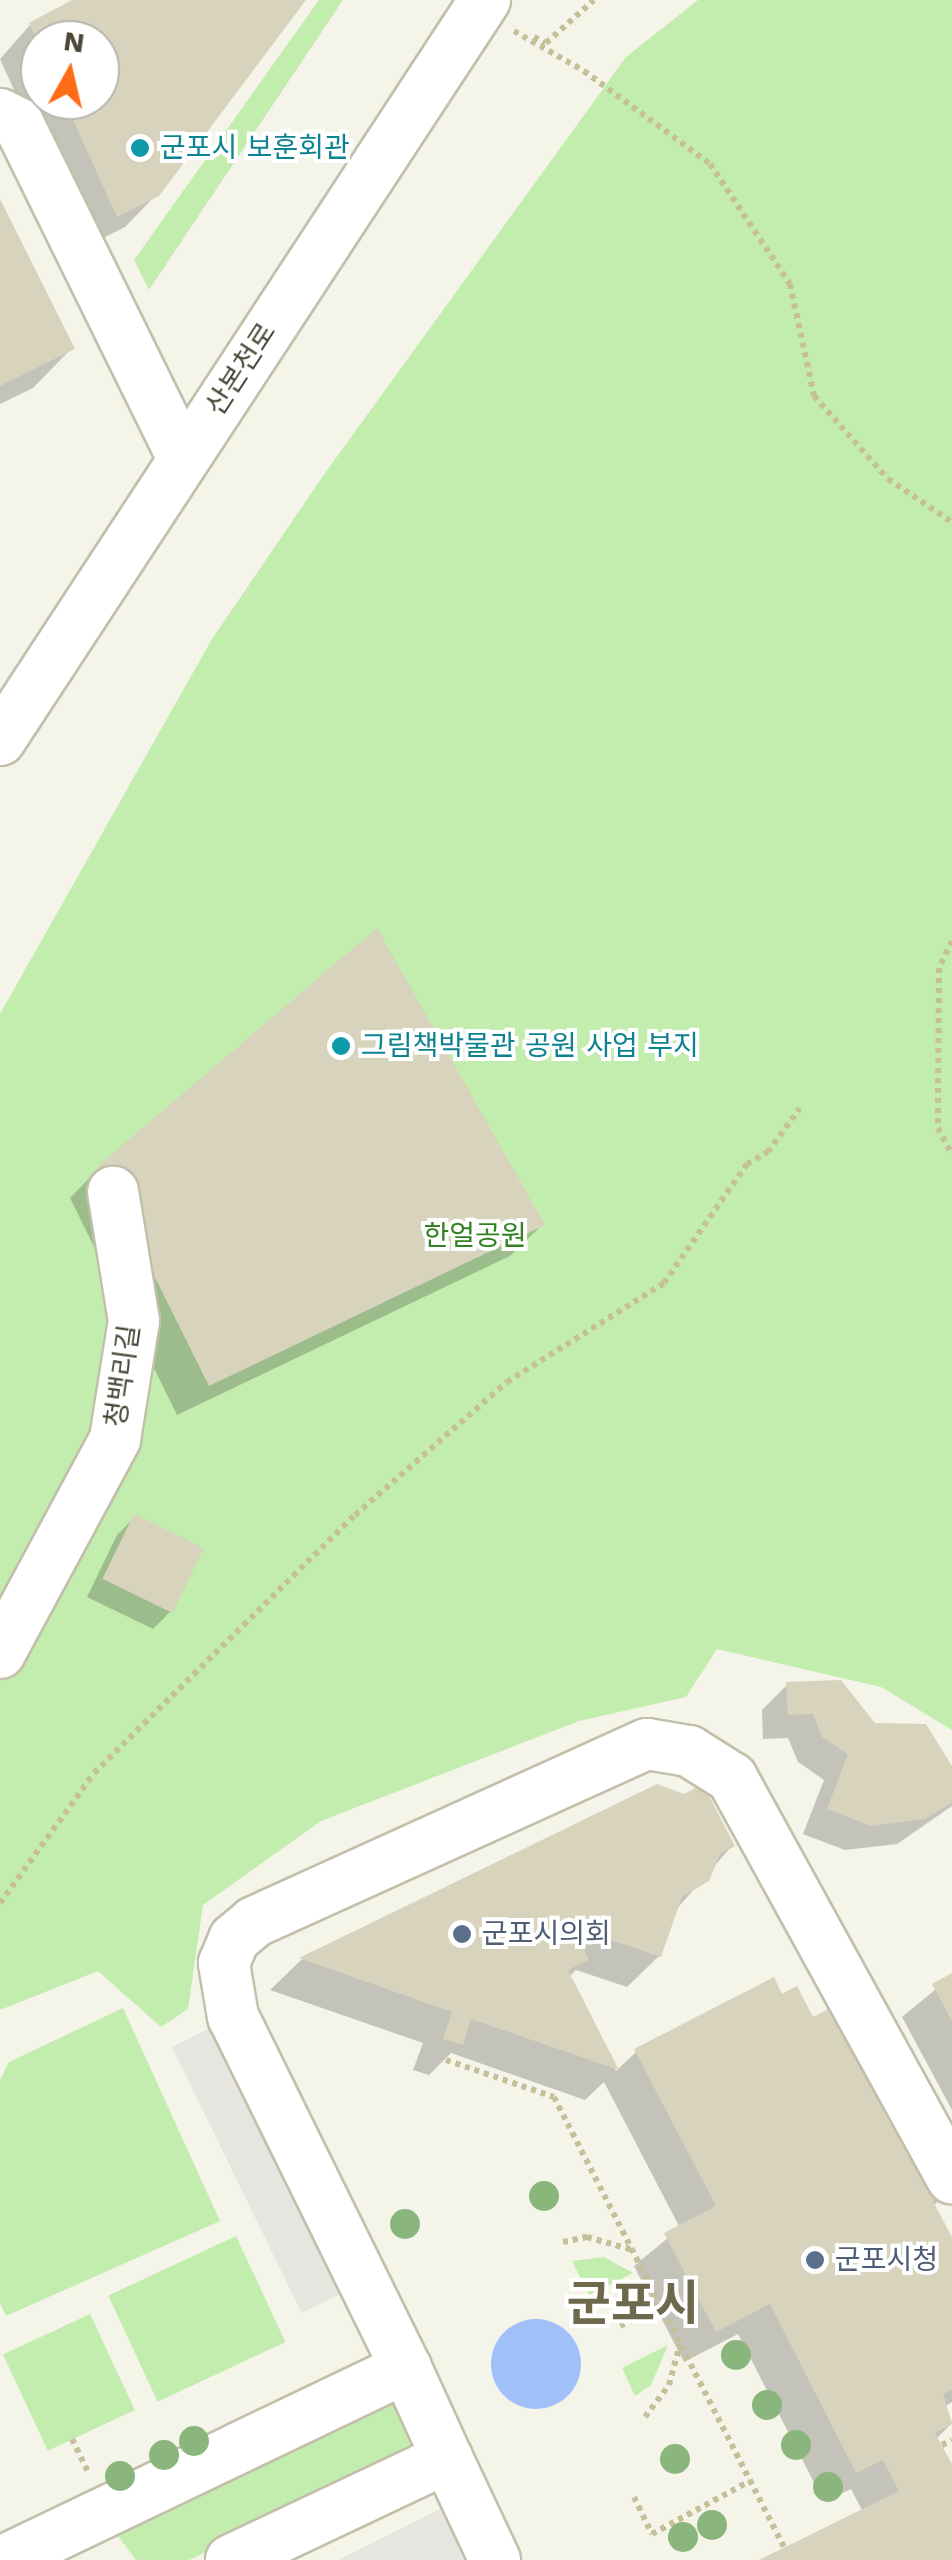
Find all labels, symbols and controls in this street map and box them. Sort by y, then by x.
north arrow [20,20,120,120]
text: N [61,24,87,60]
place label: 군포시 보훈회관 [160,131,350,165]
marker: 군포시 보훈회관 [129,137,151,159]
street label: 산본천로 [199,317,283,421]
place label: 그림책박물관 공원 사업 부지 [361,1029,699,1063]
marker: 그림책박물관 공원 사업 부지 [330,1035,352,1057]
park label: 한얼공원 [423,1219,527,1253]
street label: 청백리길 [99,1323,147,1429]
place label: 군포시의회 [482,1917,611,1951]
marker: 군포시의회 [451,1923,473,1945]
place label: 군포시청 [835,2243,938,2277]
marker: 군포시청 [804,2249,826,2271]
district label: 군포시 [567,2275,699,2333]

